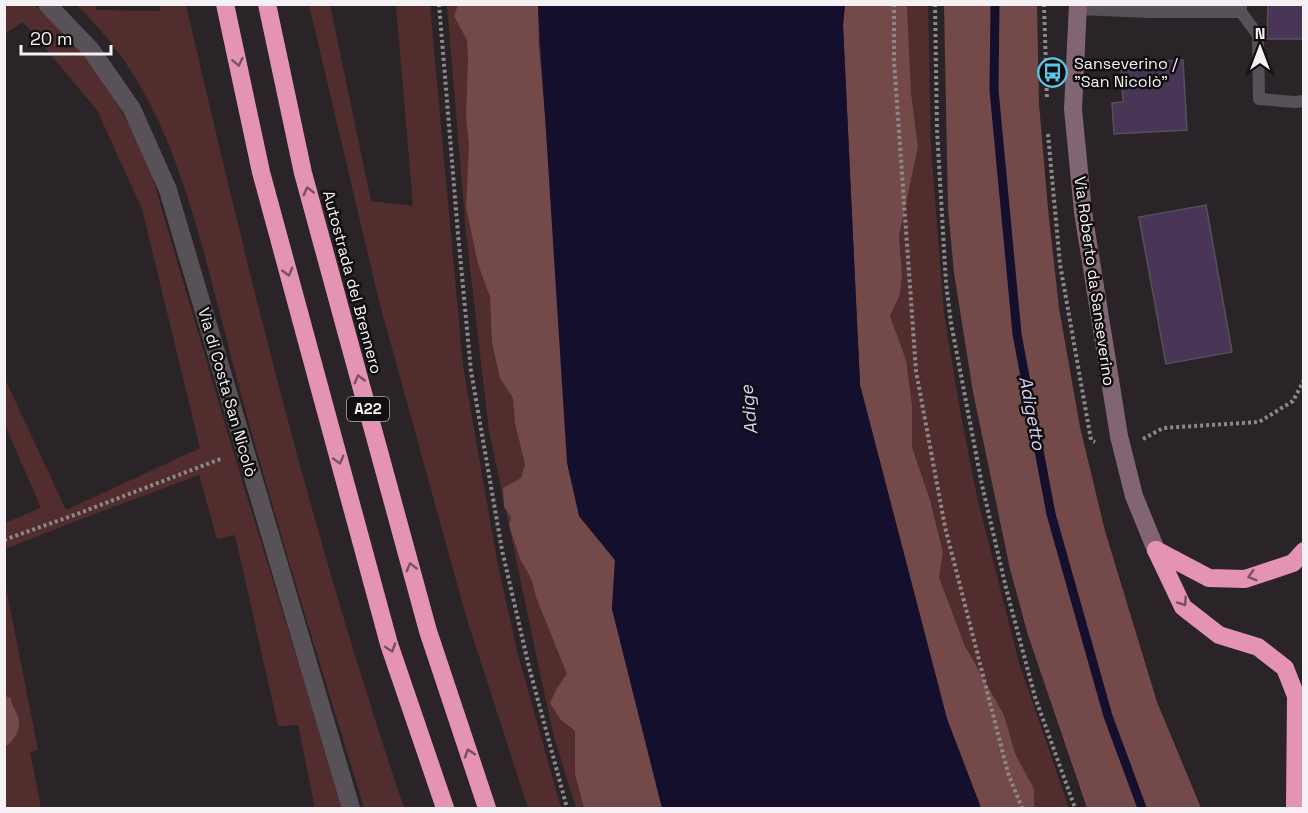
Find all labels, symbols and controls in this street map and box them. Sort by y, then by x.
scale bar [21,18,111,56]
north arrow [1230,18,1290,78]
text: N [1255,23,1265,44]
text: 20 m [30,27,73,50]
place label: Sanseverino / "San Nicolò" [1074,53,1178,92]
one-way arrow [230,56,243,66]
bus stop icon: Sanseverino / "San Nicolò" [1037,56,1069,88]
street label: Via Roberto da Sanseverino [1069,175,1120,387]
one-way arrow [303,186,315,197]
street label: Autostrada del Brennero [318,188,387,376]
one-way arrow [281,266,293,277]
street label: Via di Costa San Nicolò [193,305,262,479]
one-way arrow [354,374,367,384]
water label: Adigetto [1014,374,1051,453]
water label: Adige [734,383,763,436]
road number: A22 [347,397,389,421]
one-way arrow [332,454,344,465]
one-way arrow [406,562,418,573]
one-way arrow [1247,569,1258,581]
one-way arrow [1175,595,1186,606]
one-way arrow [383,642,396,653]
one-way arrow [464,748,476,759]

